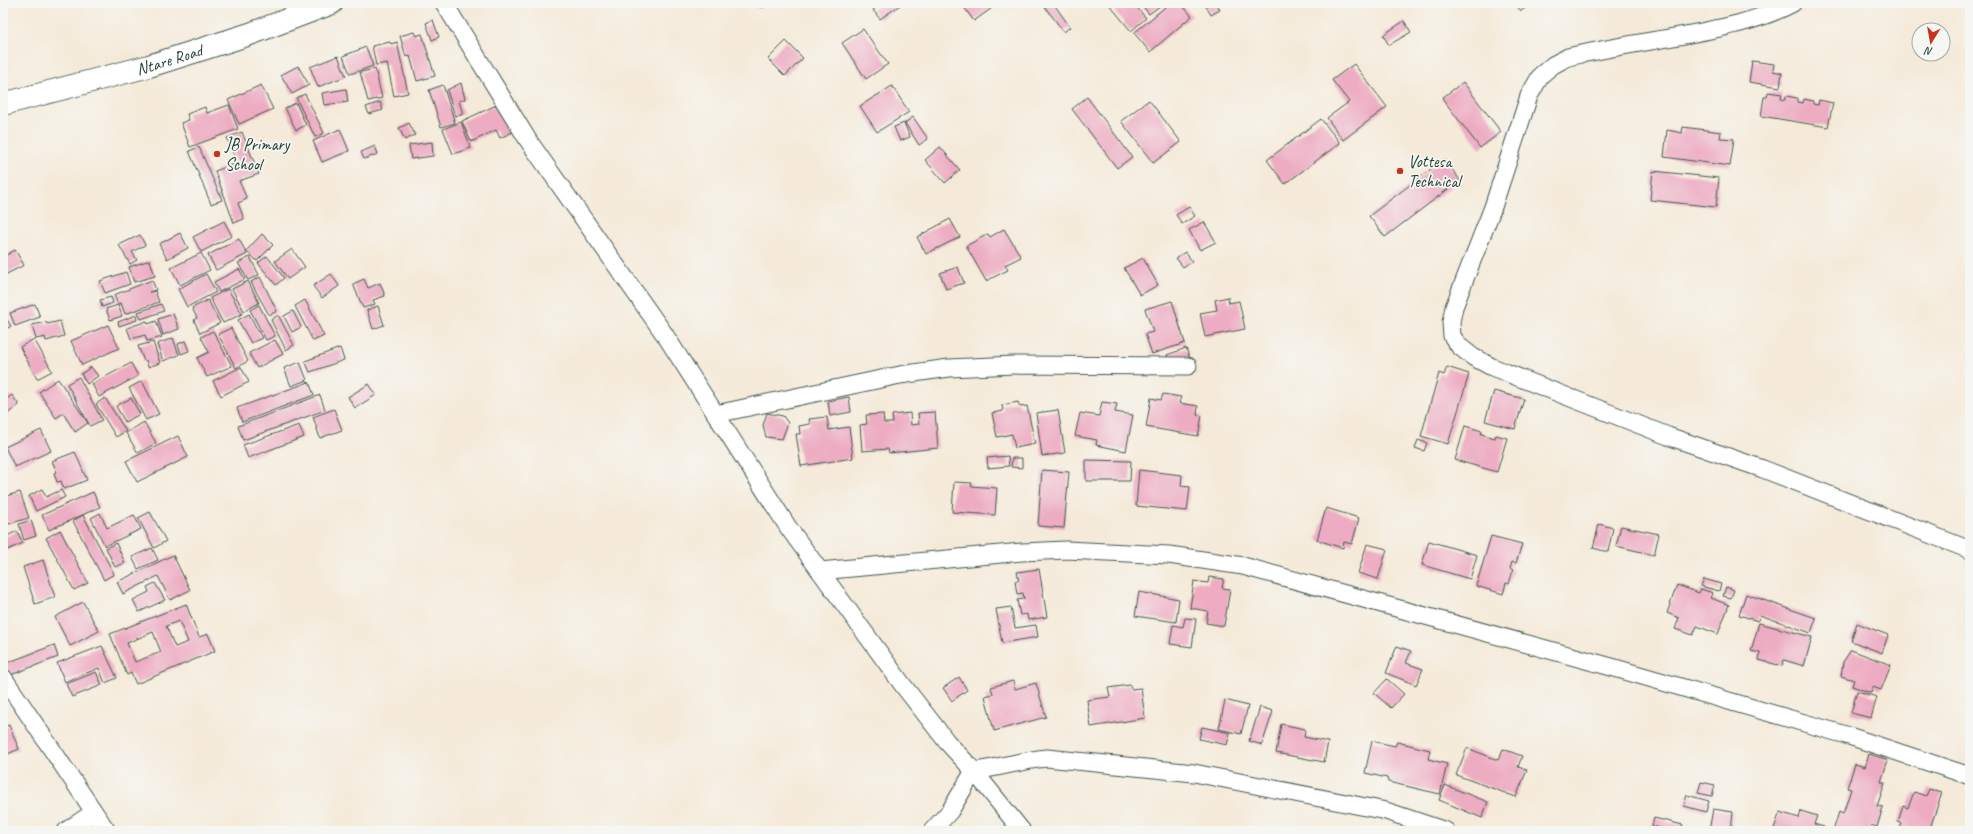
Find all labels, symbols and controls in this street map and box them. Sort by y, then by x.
north arrow [1911,22,1951,62]
street label: Ntare Road [134,39,207,79]
text: N [1922,44,1934,59]
place label: JB Primary School [224,134,291,175]
marker: JB Primary School [212,149,222,159]
place label: Vottesa Technical [1408,151,1463,192]
marker: Vottesa Technical [1395,166,1405,176]

